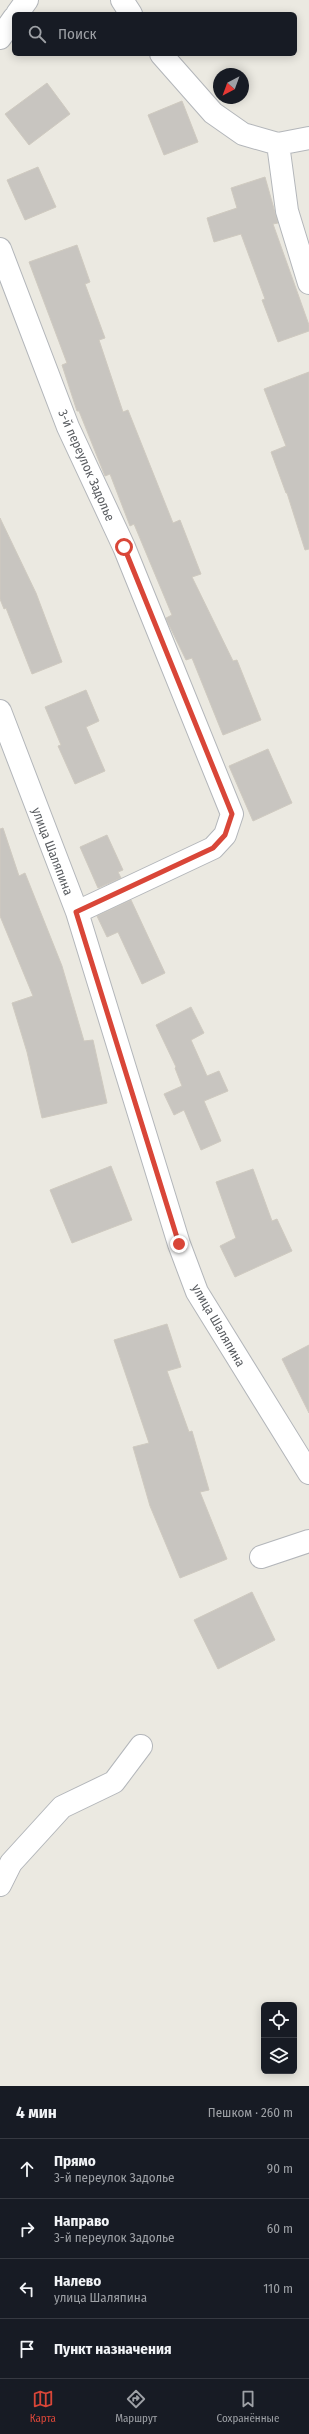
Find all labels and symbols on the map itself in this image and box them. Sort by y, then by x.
north arrow [213,68,249,104]
street label: 3-й переулок Задолье [55,407,118,523]
route start [115,538,133,556]
street label: улица Шаляпина [29,805,76,897]
route end [170,1235,188,1253]
street label: улица Шаляпина [189,1281,248,1369]

